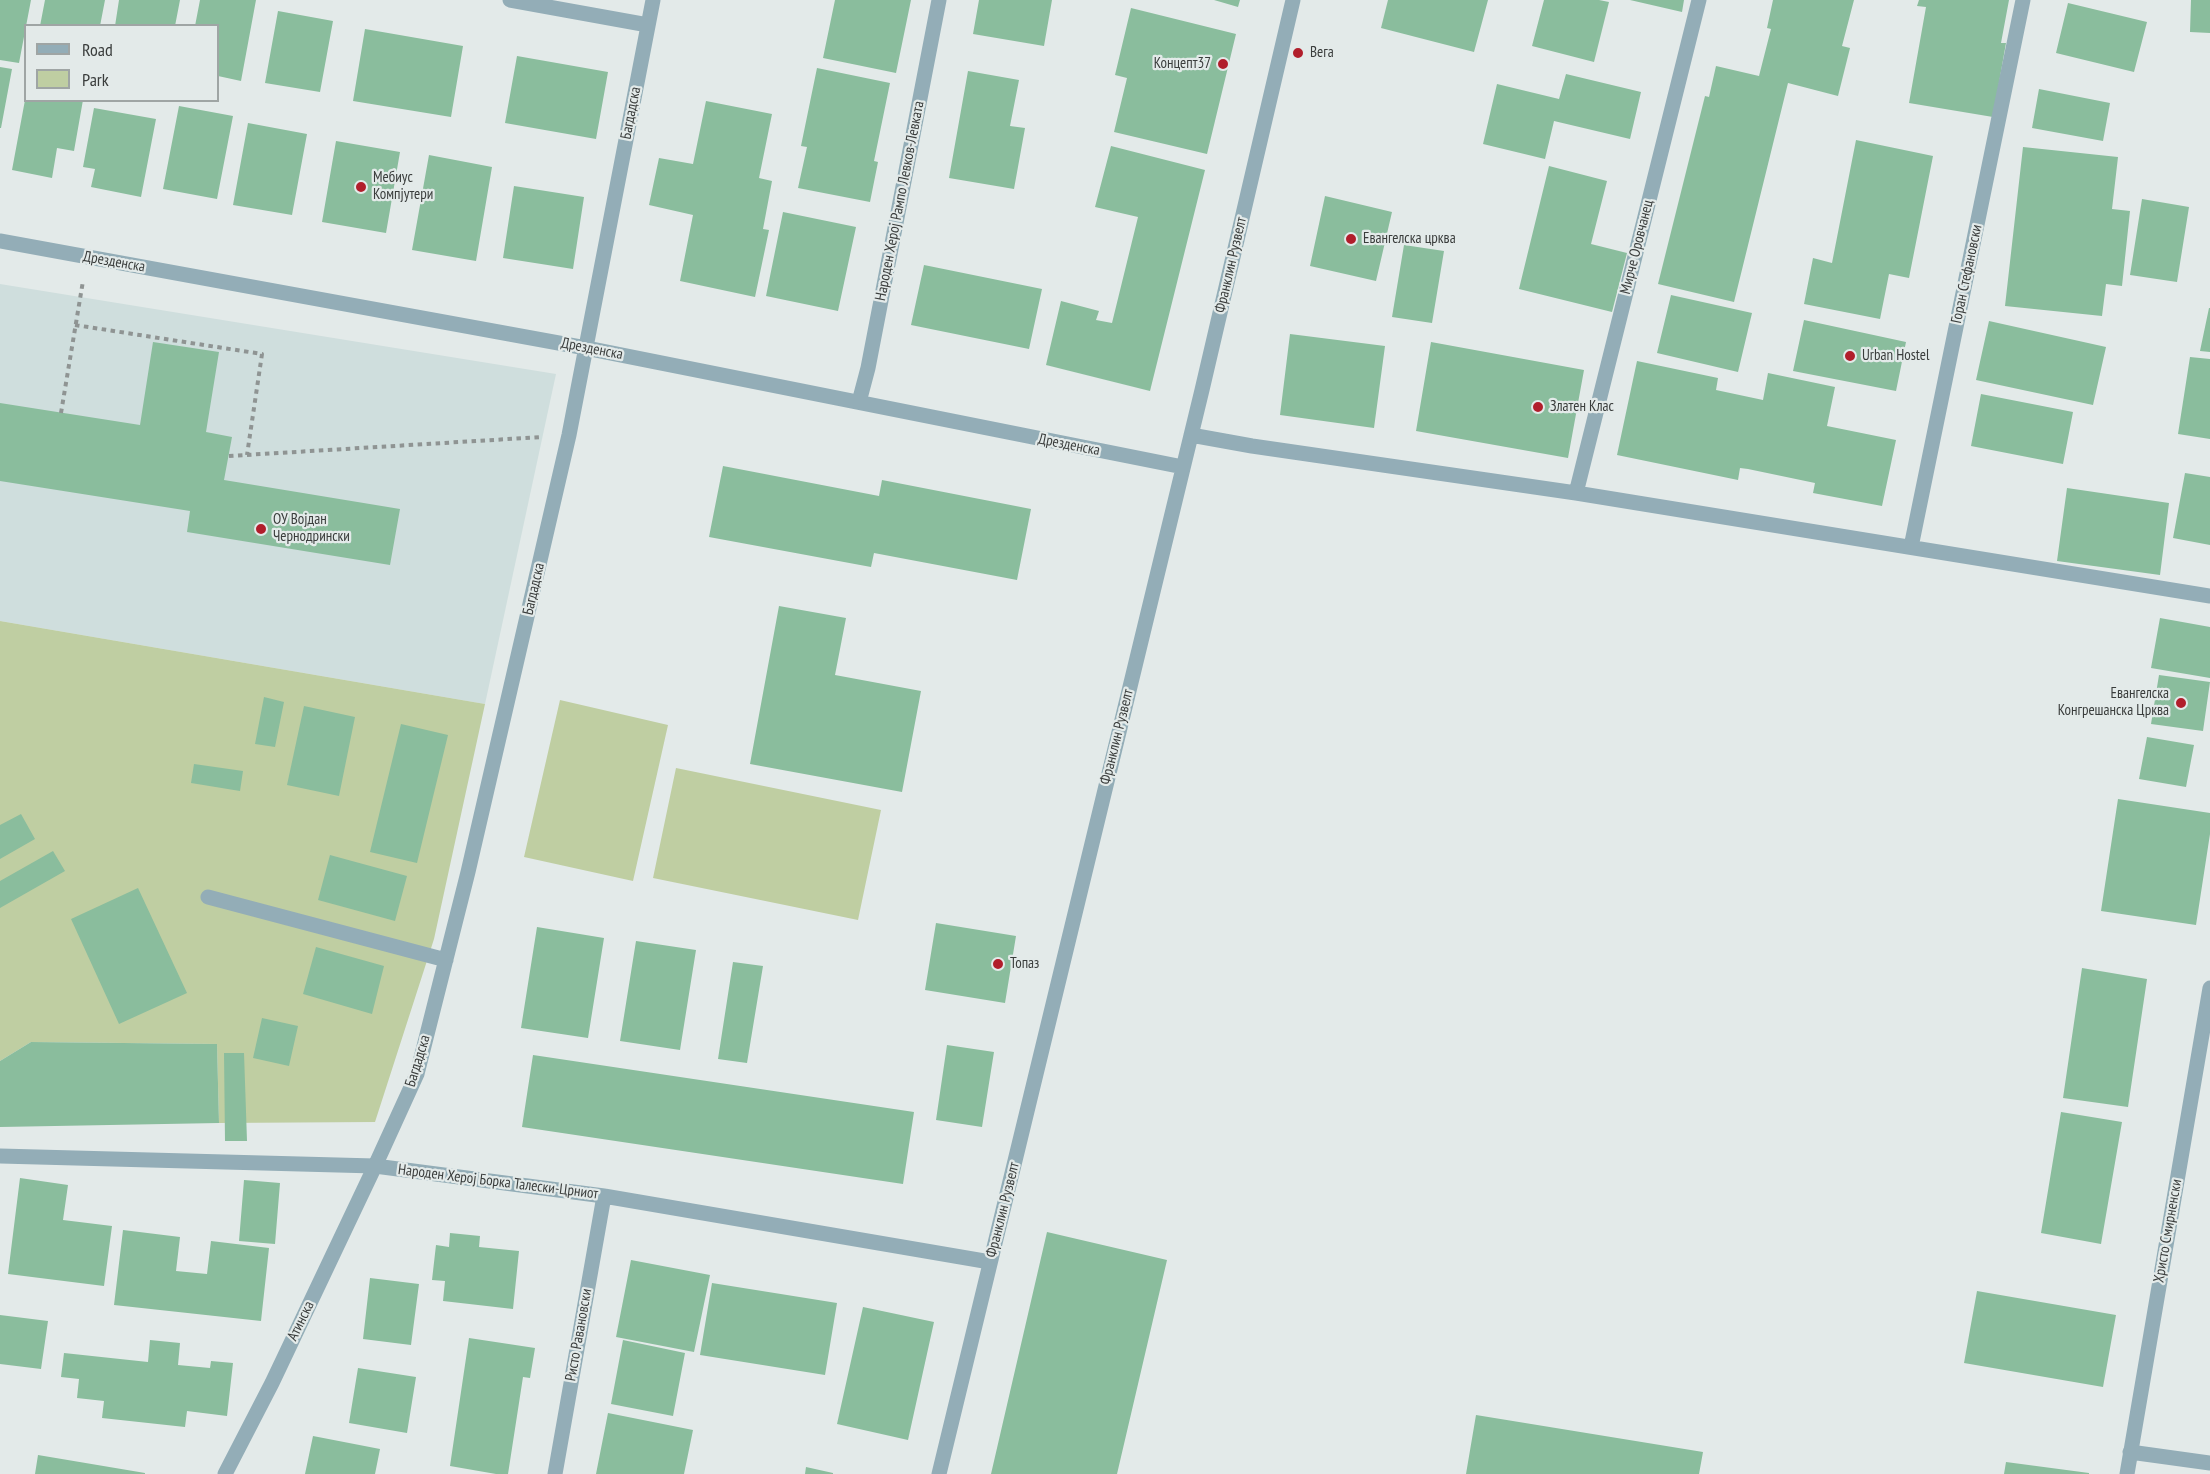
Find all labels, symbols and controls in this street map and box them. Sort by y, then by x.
legend [24,24,219,102]
text: Road [82,38,113,61]
place label: Вега [1310,44,1334,62]
marker: Вега [1291,46,1305,60]
place label: Концепт37 [1154,55,1211,73]
marker: Концепт37 [1216,57,1230,71]
text: Park [82,68,109,91]
street label: Багдадска [617,85,645,141]
street label: Народен Херој Рампо Левков-Левката [872,100,928,302]
place label: Мебиус Компјутери [373,169,433,204]
marker: Мебиус Компјутери [354,180,368,194]
street label: Мирче Оровчанец [1617,198,1657,296]
street label: Франклин Рузвелт [1211,215,1251,315]
street label: Горан Стефановски [1948,223,1986,325]
place label: Евангелска црква [1363,230,1456,248]
marker: Евангелска црква [1344,232,1358,246]
street label: Дрезденска [82,248,146,276]
street label: Дрезденска [560,334,624,364]
place label: Urban Hostel [1862,347,1929,365]
marker: Urban Hostel [1843,349,1857,363]
place label: Златен Клас [1550,398,1614,416]
marker: Златен Клас [1531,400,1545,414]
street label: Дрезденска [1037,430,1101,460]
place label: ОУ Војдан Чернодрински [273,511,350,546]
marker: ОУ Војдан Чернодрински [254,522,268,536]
street label: Багдадска [519,561,549,617]
place label: Евангелска Конгрешанска Црква [2058,685,2169,720]
street label: Франклин Рузвелт [1096,687,1138,787]
marker: Евангелска Конгрешанска Црква [2174,696,2188,710]
place label: Топаз [1010,955,1039,973]
marker: Топаз [991,957,1005,971]
street label: Багдадска [402,1033,434,1089]
street label: Франклин Рузвелт [982,1160,1024,1260]
street label: Народен Херој Борка Талески-Црниот [397,1161,599,1203]
street label: Христо Смирненски [2150,1178,2186,1284]
street label: Ристо Равановски [562,1287,596,1383]
street label: Атинска [284,1298,318,1344]

